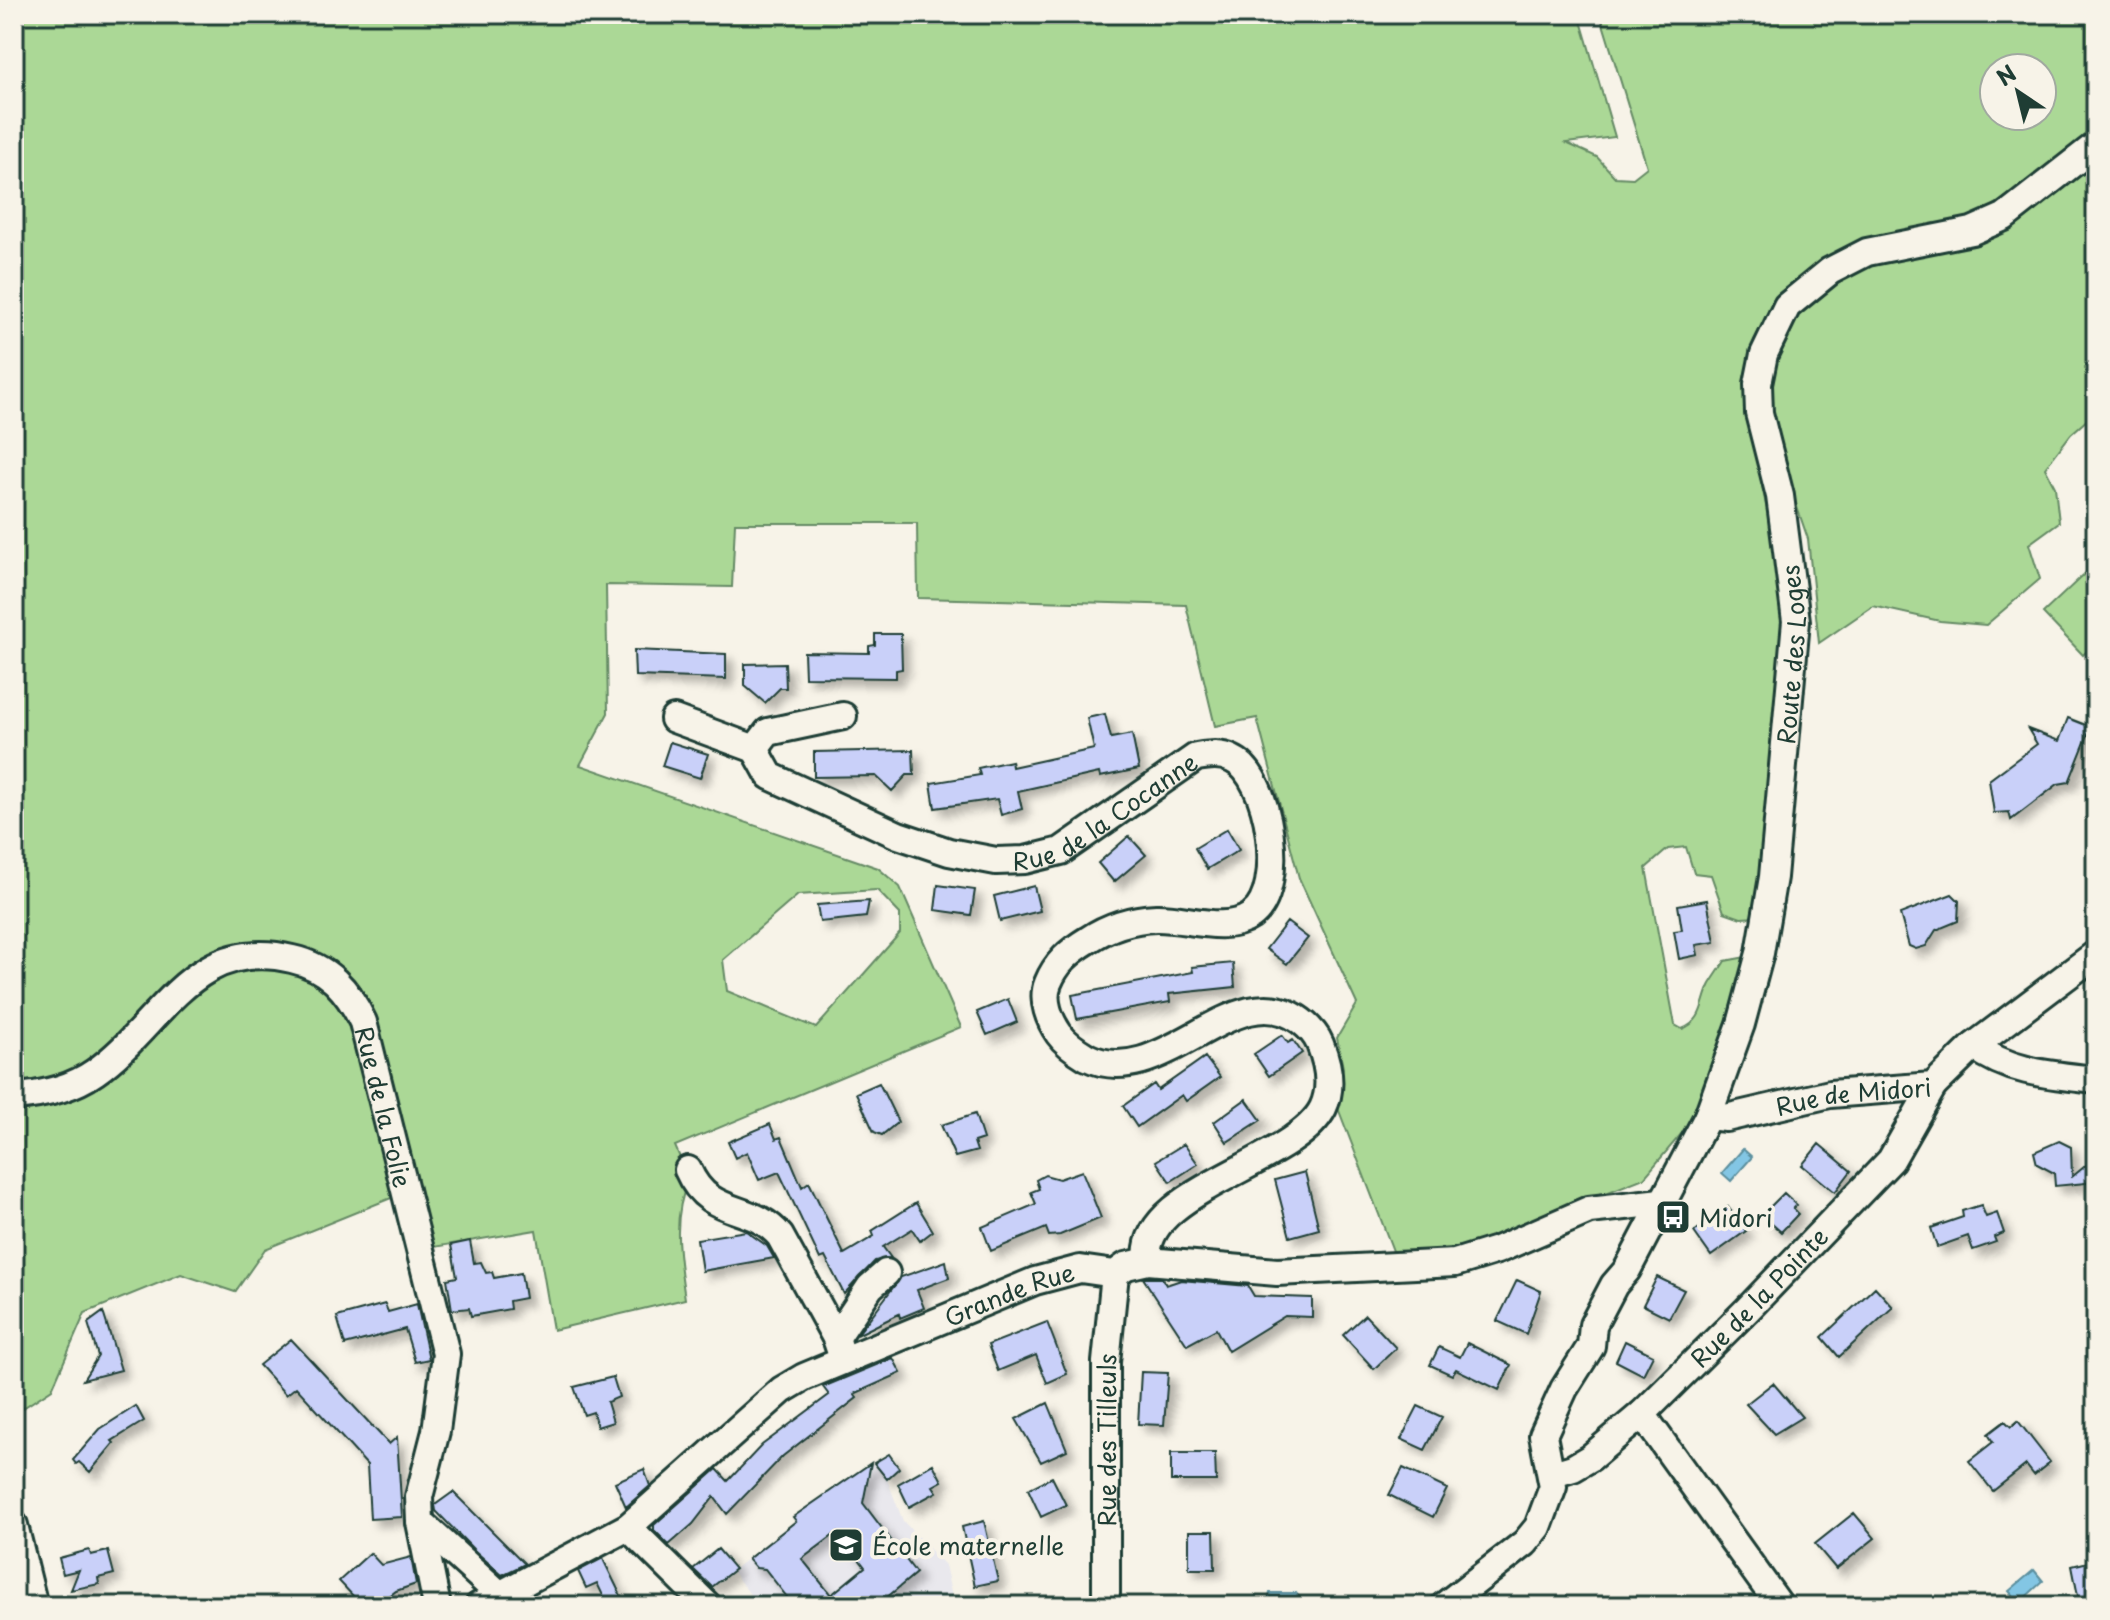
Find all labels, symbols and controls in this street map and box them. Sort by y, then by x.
north arrow [1978,52,2058,132]
text: N [1989,56,2022,93]
street label: Route des Loges [1767,563,1814,746]
street label: Rue de la Cocanne [1012,744,1204,878]
street label: Rue de la Folie [347,1023,422,1191]
street label: Rue de Midori [1772,1068,1933,1124]
bus stop icon: Midori [1654,1198,1692,1236]
place label: Midori [1699,1199,1773,1235]
street label: Rue de la Pointe [1682,1219,1836,1375]
street label: Grande Rue [938,1253,1078,1335]
street label: Rue des Tilleuls [1088,1352,1125,1527]
school or university icon: École maternelle [827,1526,865,1564]
place label: École maternelle [872,1527,1064,1563]

